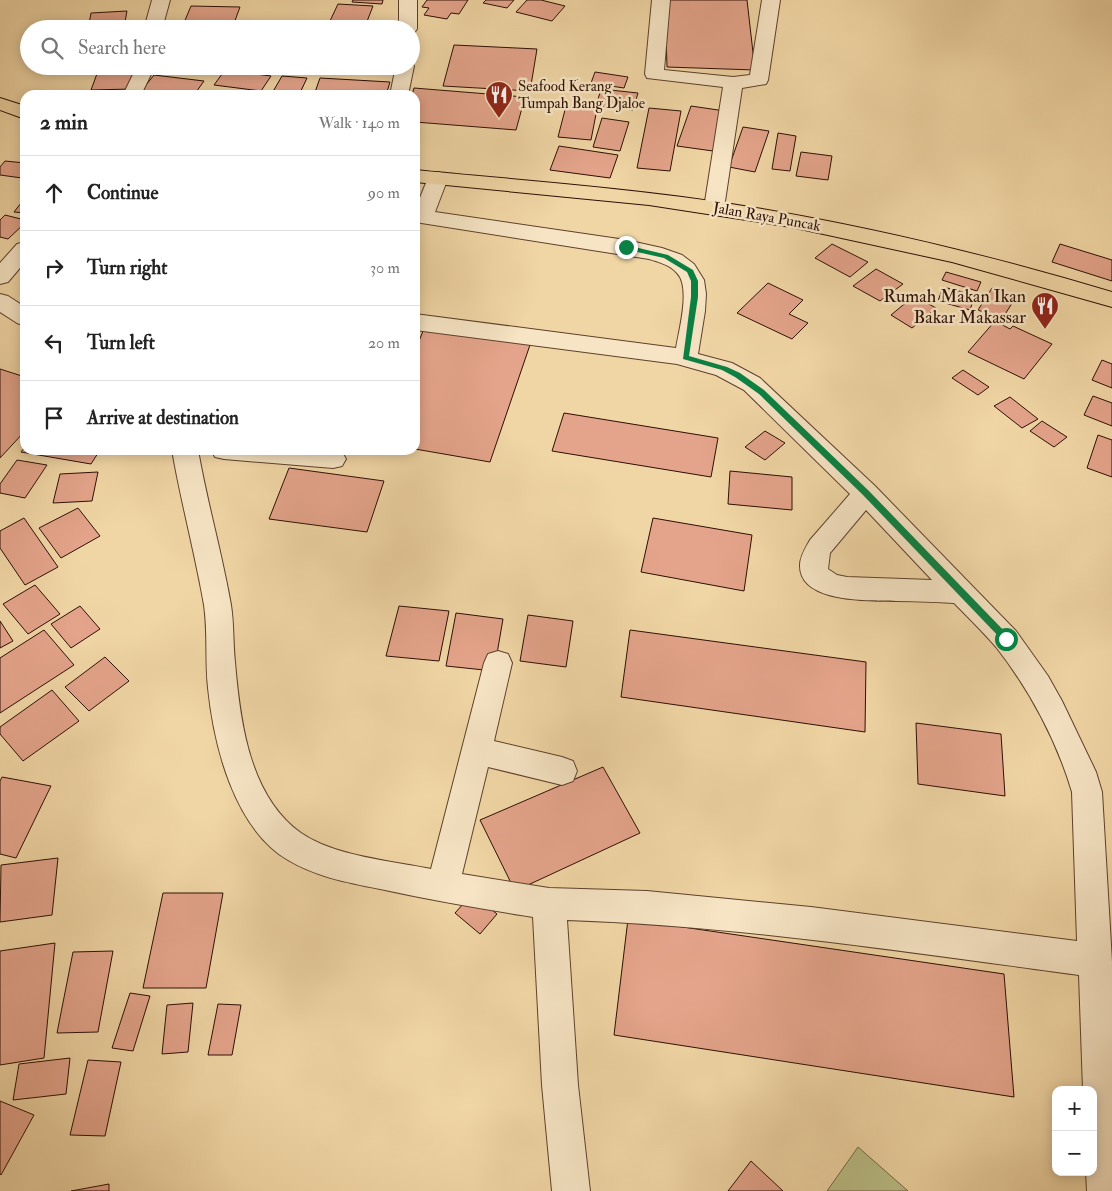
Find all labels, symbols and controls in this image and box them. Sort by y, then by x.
search box [20,20,420,75]
icon: search [38,34,66,62]
text: Search here [78,36,166,60]
place label: Seafood Kerang Tumpah Bang Djaloe [518,77,645,114]
restaurant icon: Seafood Kerang Tumpah Bang Djaloe [484,80,514,119]
text: 2 min [40,109,88,136]
text: Walk · 140 m [319,113,400,133]
icon: ahead [40,179,68,207]
text: Continue [87,181,158,205]
text: 90 m [368,183,400,203]
street label: Jalan Raya Puncak [710,198,822,237]
route end [615,236,638,259]
icon: right [40,254,68,282]
text: Turn right [87,256,167,280]
text: 30 m [370,258,400,278]
place label: Rumah Makan Ikan Bakar Makassar [883,285,1026,329]
restaurant icon: Rumah Makan Ikan Bakar Makassar [1030,291,1060,330]
icon: left [40,329,68,357]
text: Turn left [87,331,155,355]
text: 20 m [368,333,400,353]
icon: arrive [40,404,68,432]
text: Arrive at destination [87,406,239,430]
route start [995,628,1018,651]
map controls [1052,1086,1097,1176]
button: + [1052,1086,1097,1131]
button: − [1052,1131,1097,1176]

